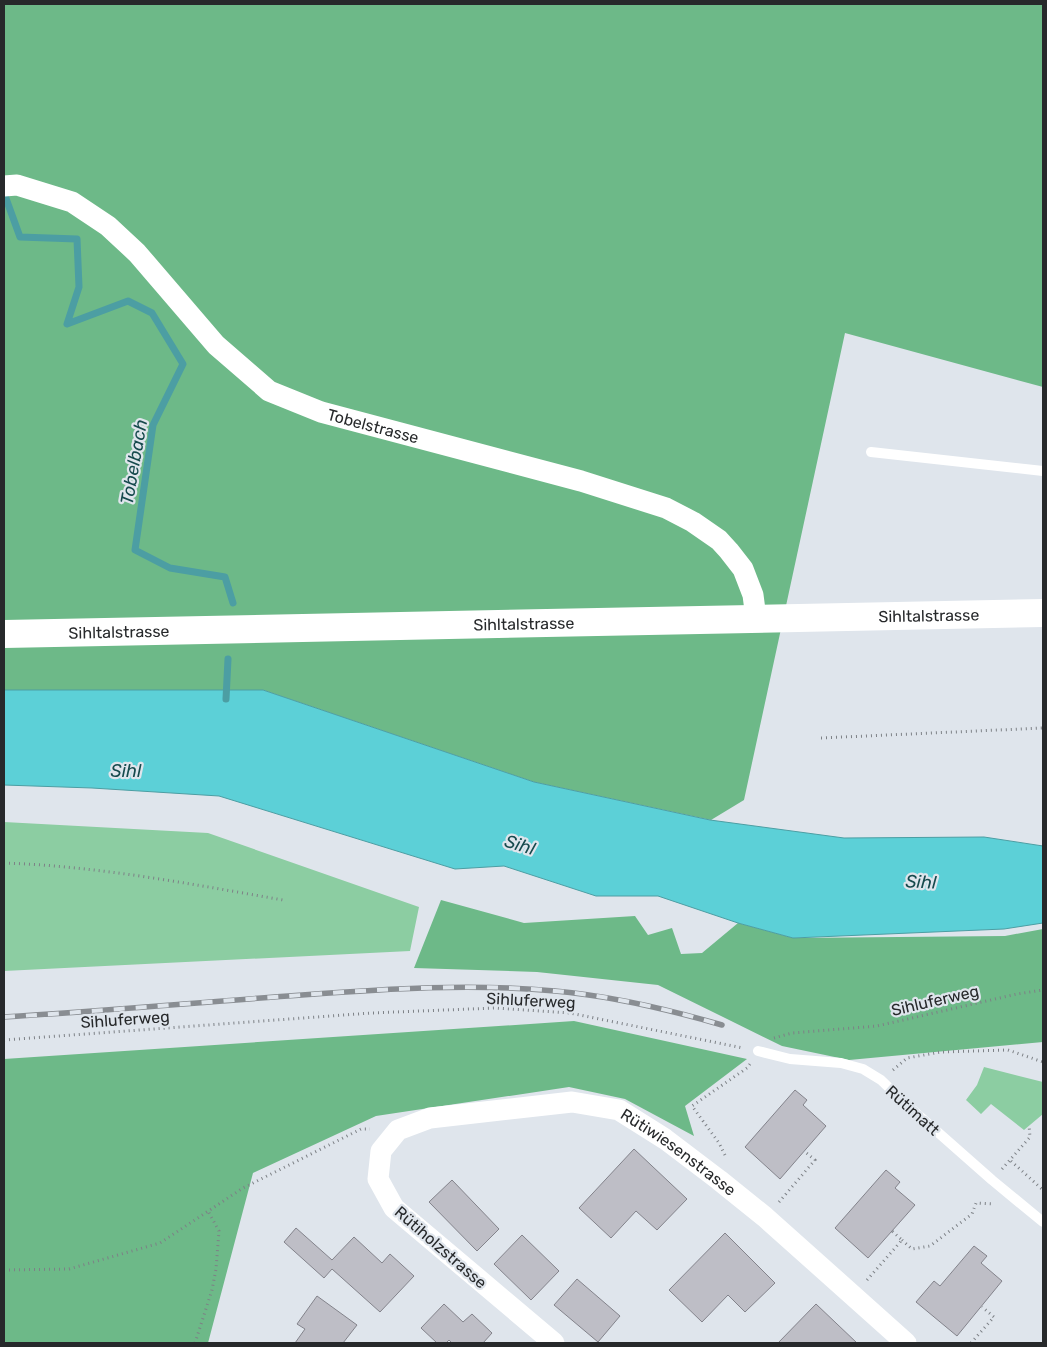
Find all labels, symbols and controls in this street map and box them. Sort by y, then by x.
street label: Tobelstrasse [325,405,421,448]
water label: Tobelbach [116,418,152,506]
street label: Sihltalstrasse [878,605,980,626]
street label: Sihltalstrasse [473,613,575,635]
street label: Sihltalstrasse [68,622,170,643]
water label: Sihl [111,760,142,782]
water label: Sihl [502,830,539,860]
water label: Sihl [905,870,938,894]
street label: Sihluferweg [889,981,981,1020]
street label: Sihluferweg [486,989,576,1012]
street label: Sihluferweg [80,1007,170,1032]
street label: Rütimatt [882,1081,943,1139]
street label: Rütiwiesenstrasse [617,1104,740,1200]
street label: Rütiholzstrasse [391,1202,491,1293]

